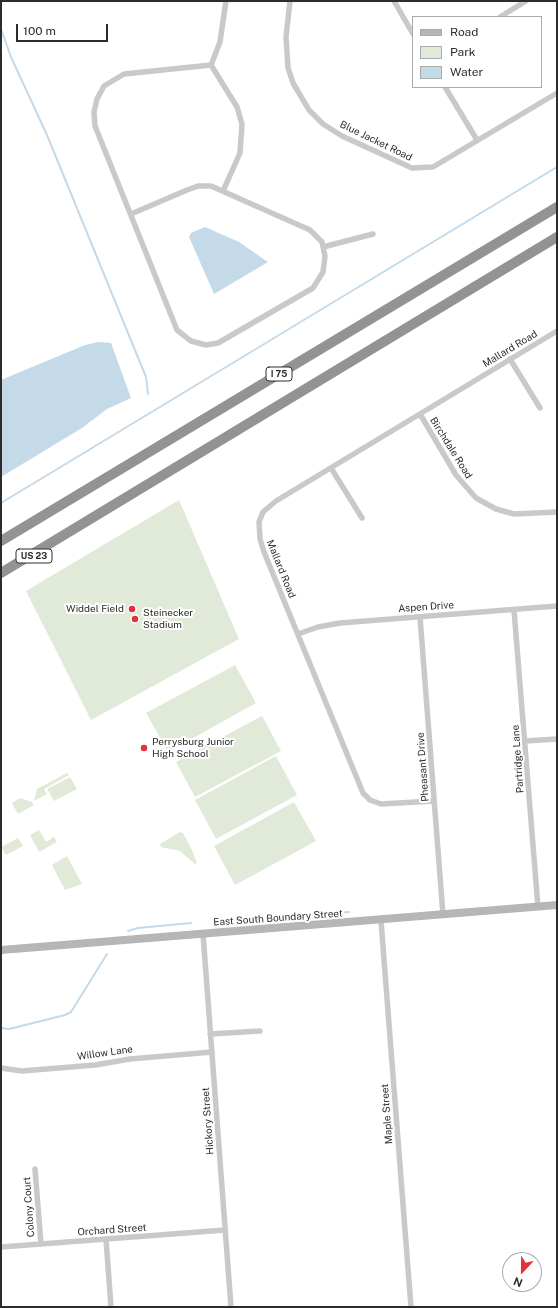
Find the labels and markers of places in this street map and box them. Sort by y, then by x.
place label: Widdel Field [66,603,124,615]
marker: Widdel Field [127,604,137,614]
place label: Steinecker Stadium [143,607,193,630]
marker: Steinecker Stadium [130,614,140,624]
place label: Perrysburg Junior High School [152,736,234,760]
marker: Perrysburg Junior High School [139,743,149,753]

